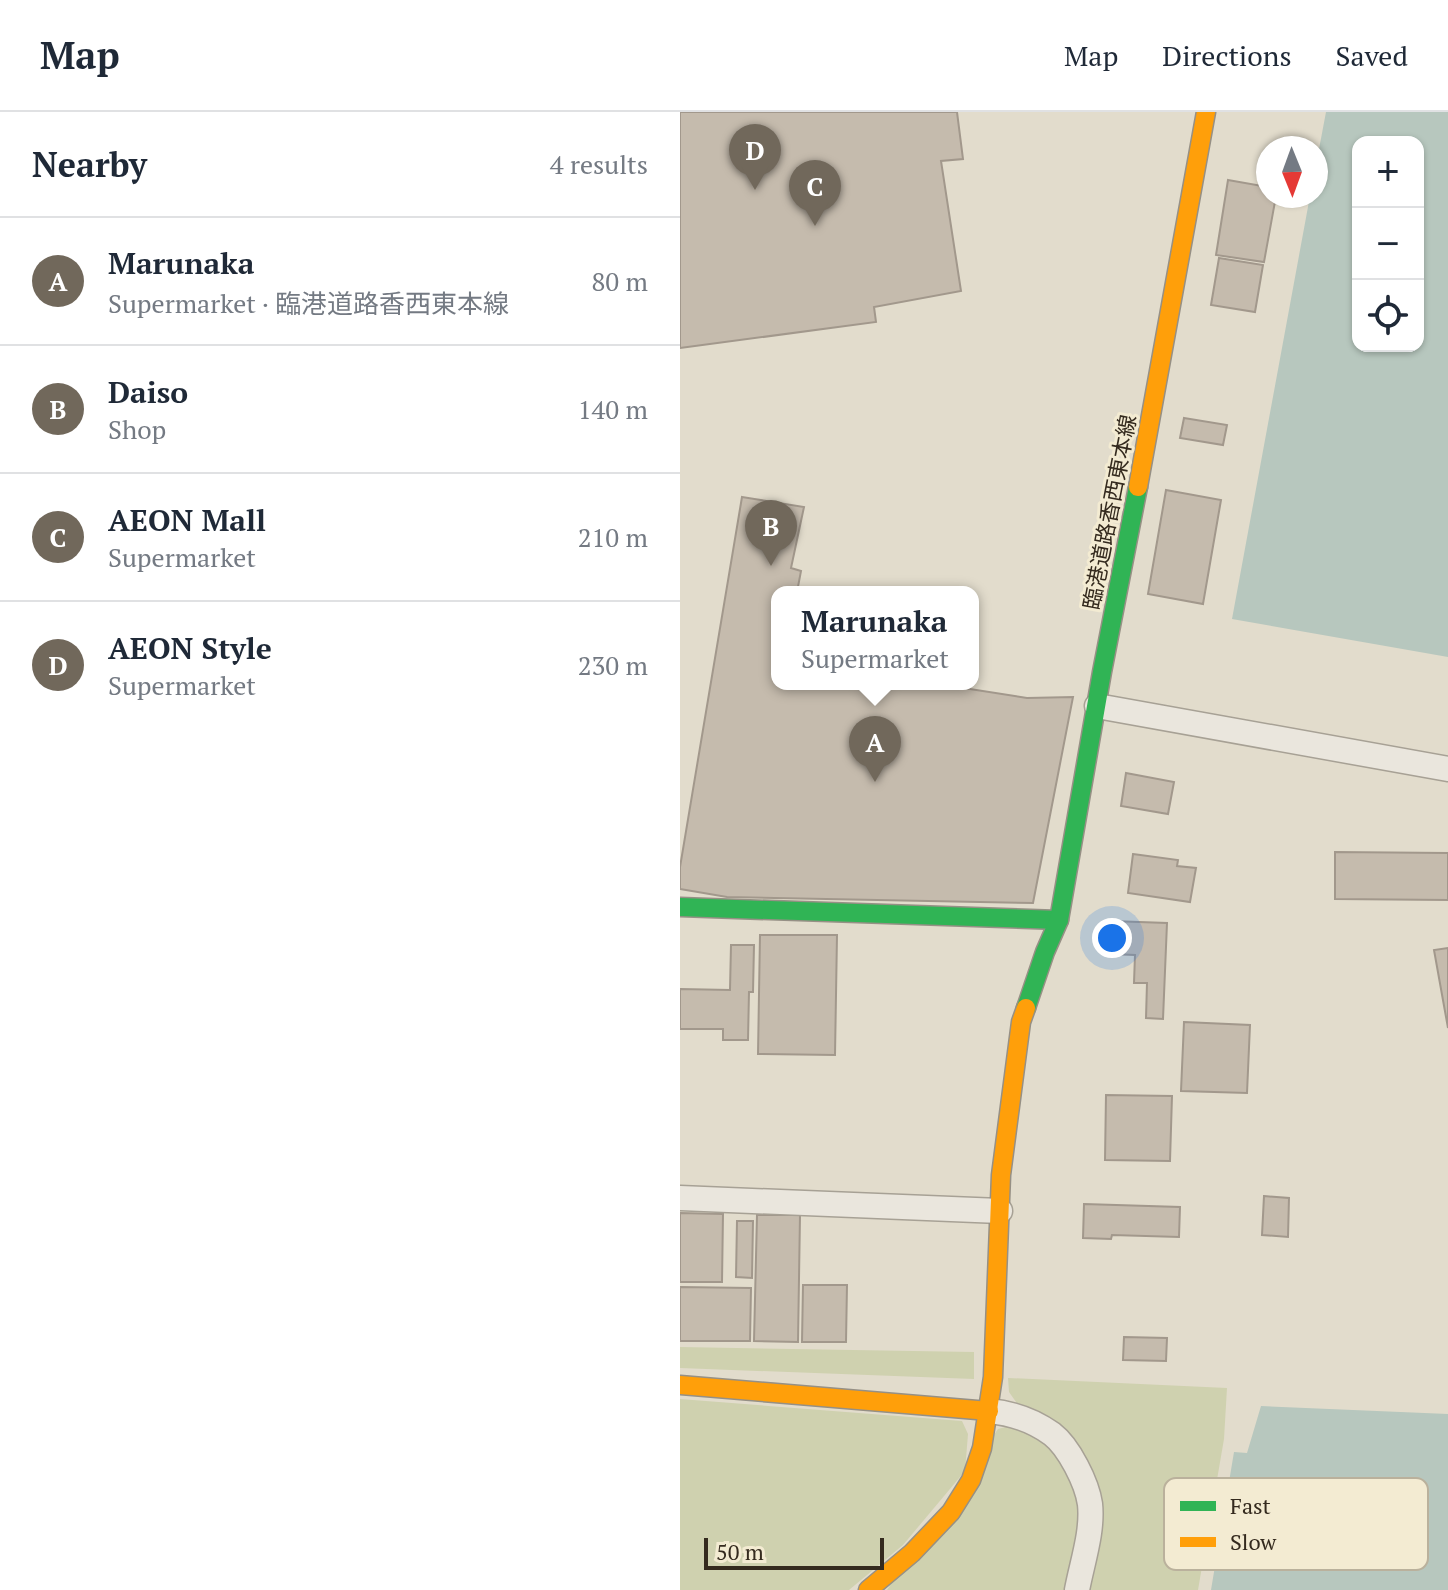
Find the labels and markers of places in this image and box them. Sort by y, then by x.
pin: D [729,124,781,190]
pin: C [789,160,841,226]
pin: B [745,500,797,566]
pin: A [849,716,901,782]

